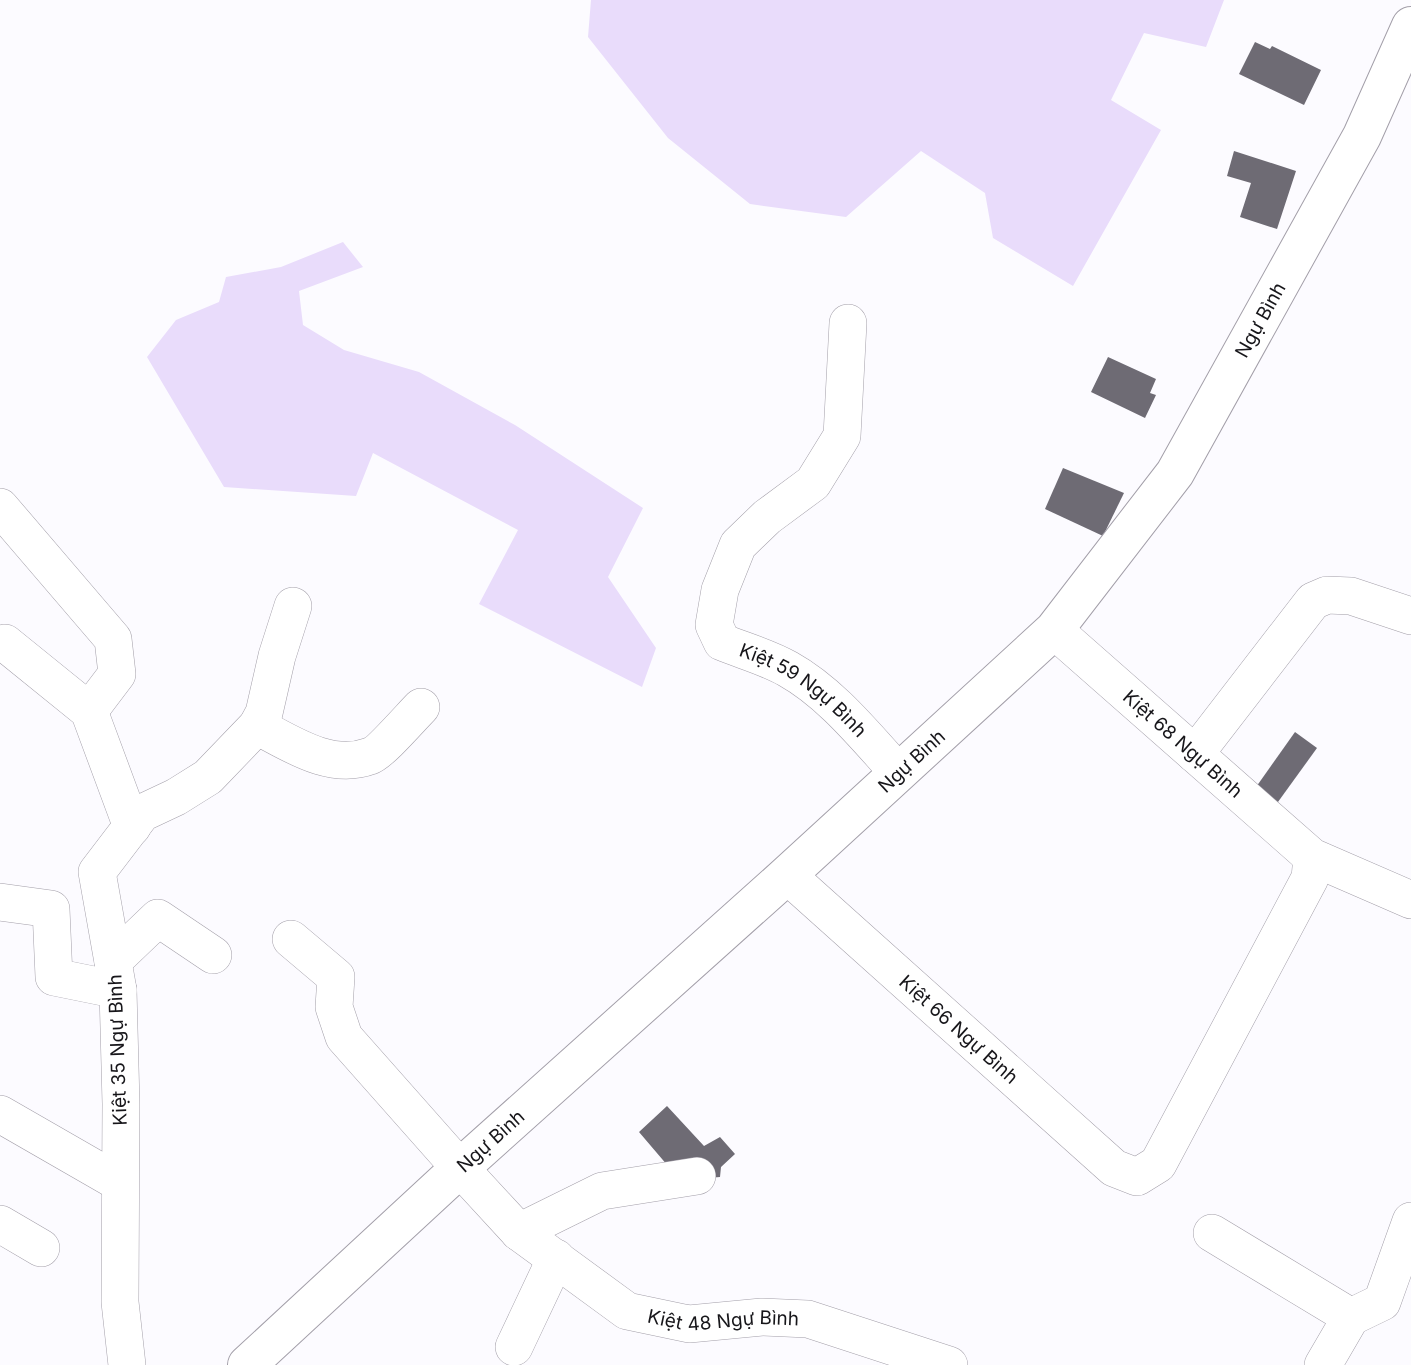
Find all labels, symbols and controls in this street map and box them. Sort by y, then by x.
street label: Ngự Bình [1230,278,1291,362]
street label: Kiệt 59 Ngự Bình [736,639,872,742]
street label: Kiệt 68 Ngự Bình [1118,685,1247,803]
street label: Ngự Bình [873,725,950,798]
street label: Kiệt 66 Ngự Bình [894,970,1023,1089]
street label: Kiệt 35 Ngự Bình [103,974,132,1126]
street label: Ngự Bình [452,1105,529,1177]
street label: Kiệt 48 Ngự Bình [645,1305,800,1336]

